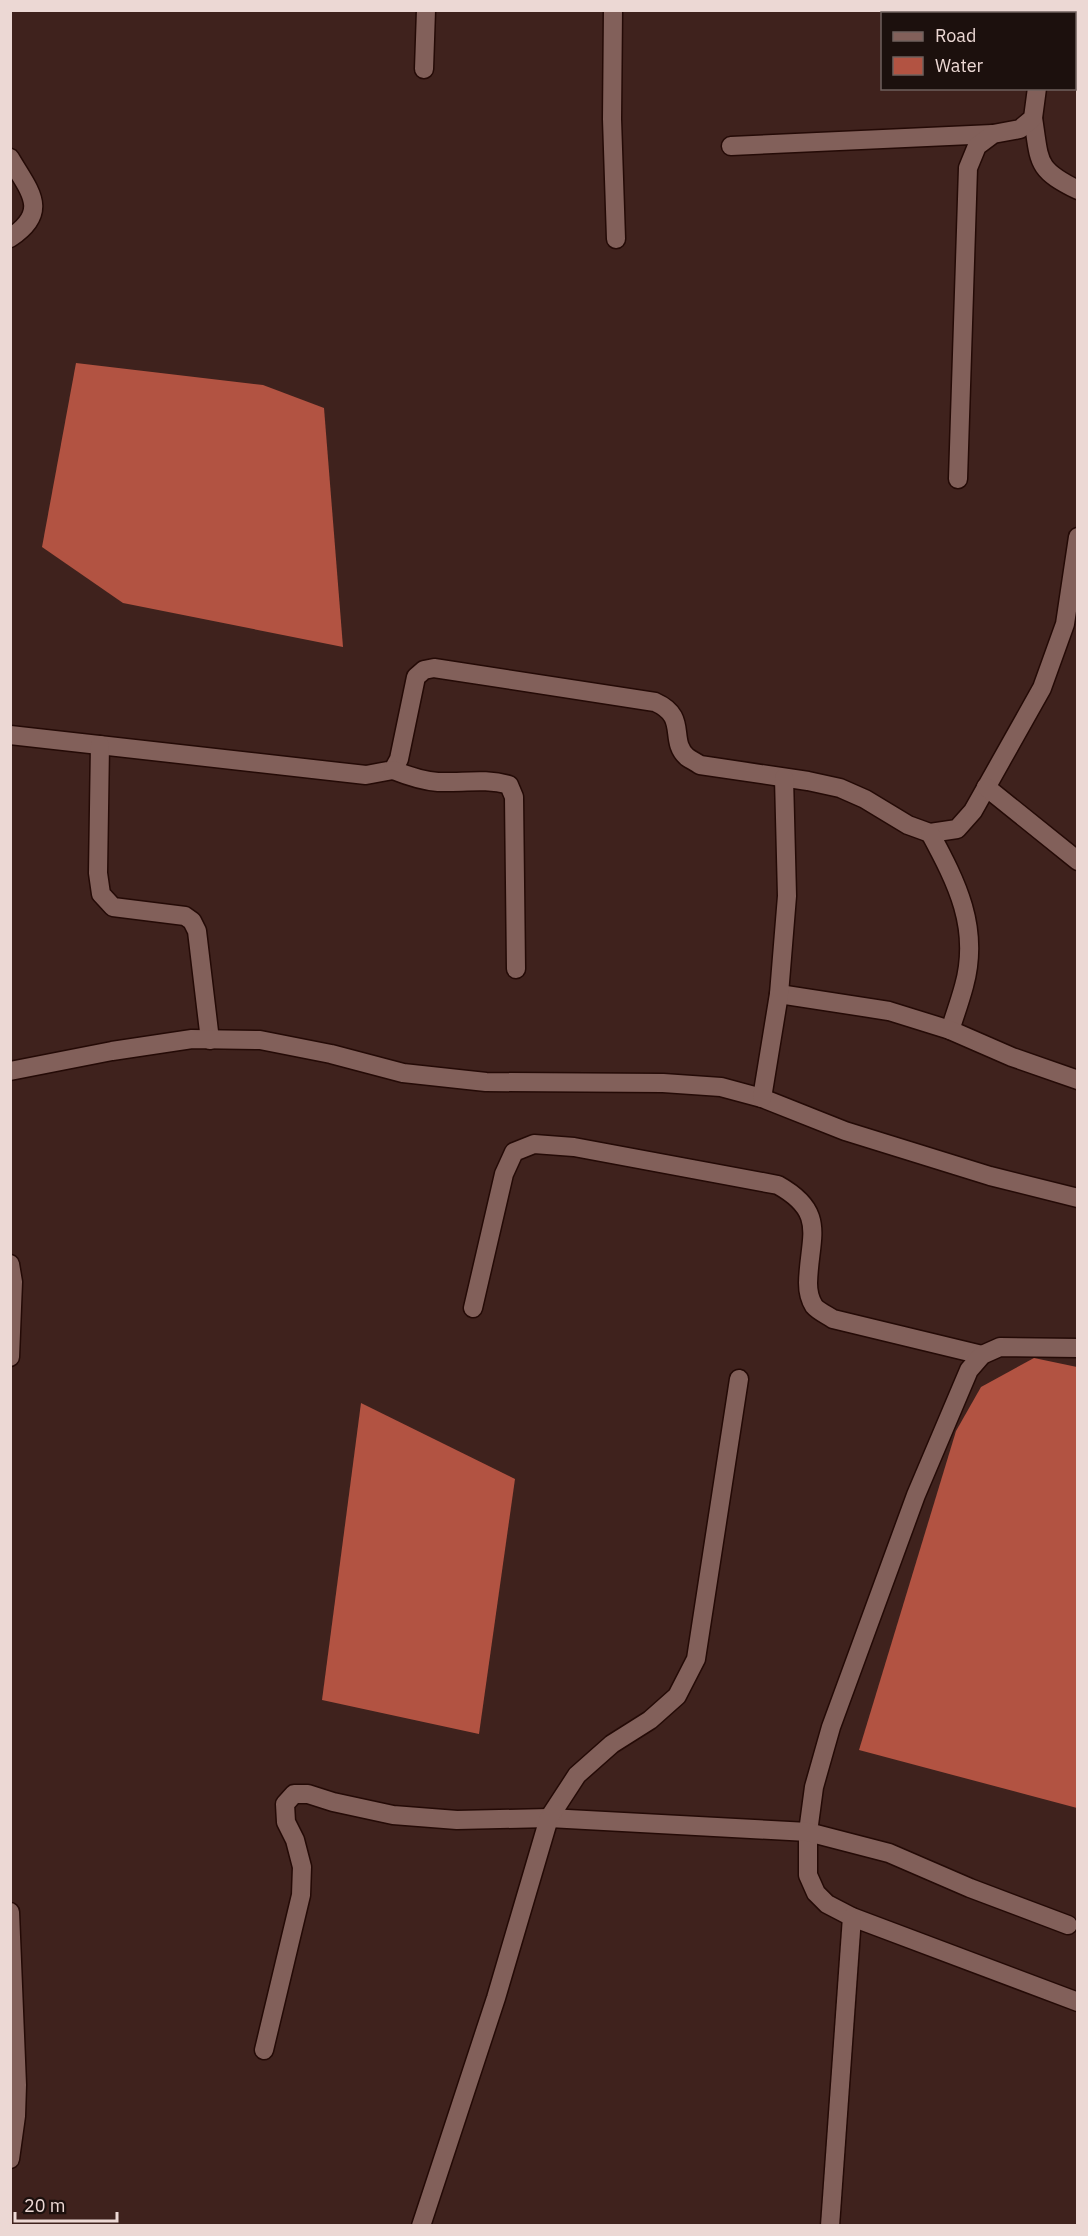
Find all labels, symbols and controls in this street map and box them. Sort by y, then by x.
legend [881,12,1076,90]
text: Road [935,24,976,47]
text: Water [935,54,984,77]
scale bar [15,2185,117,2223]
text: 20 m [24,2194,66,2217]

